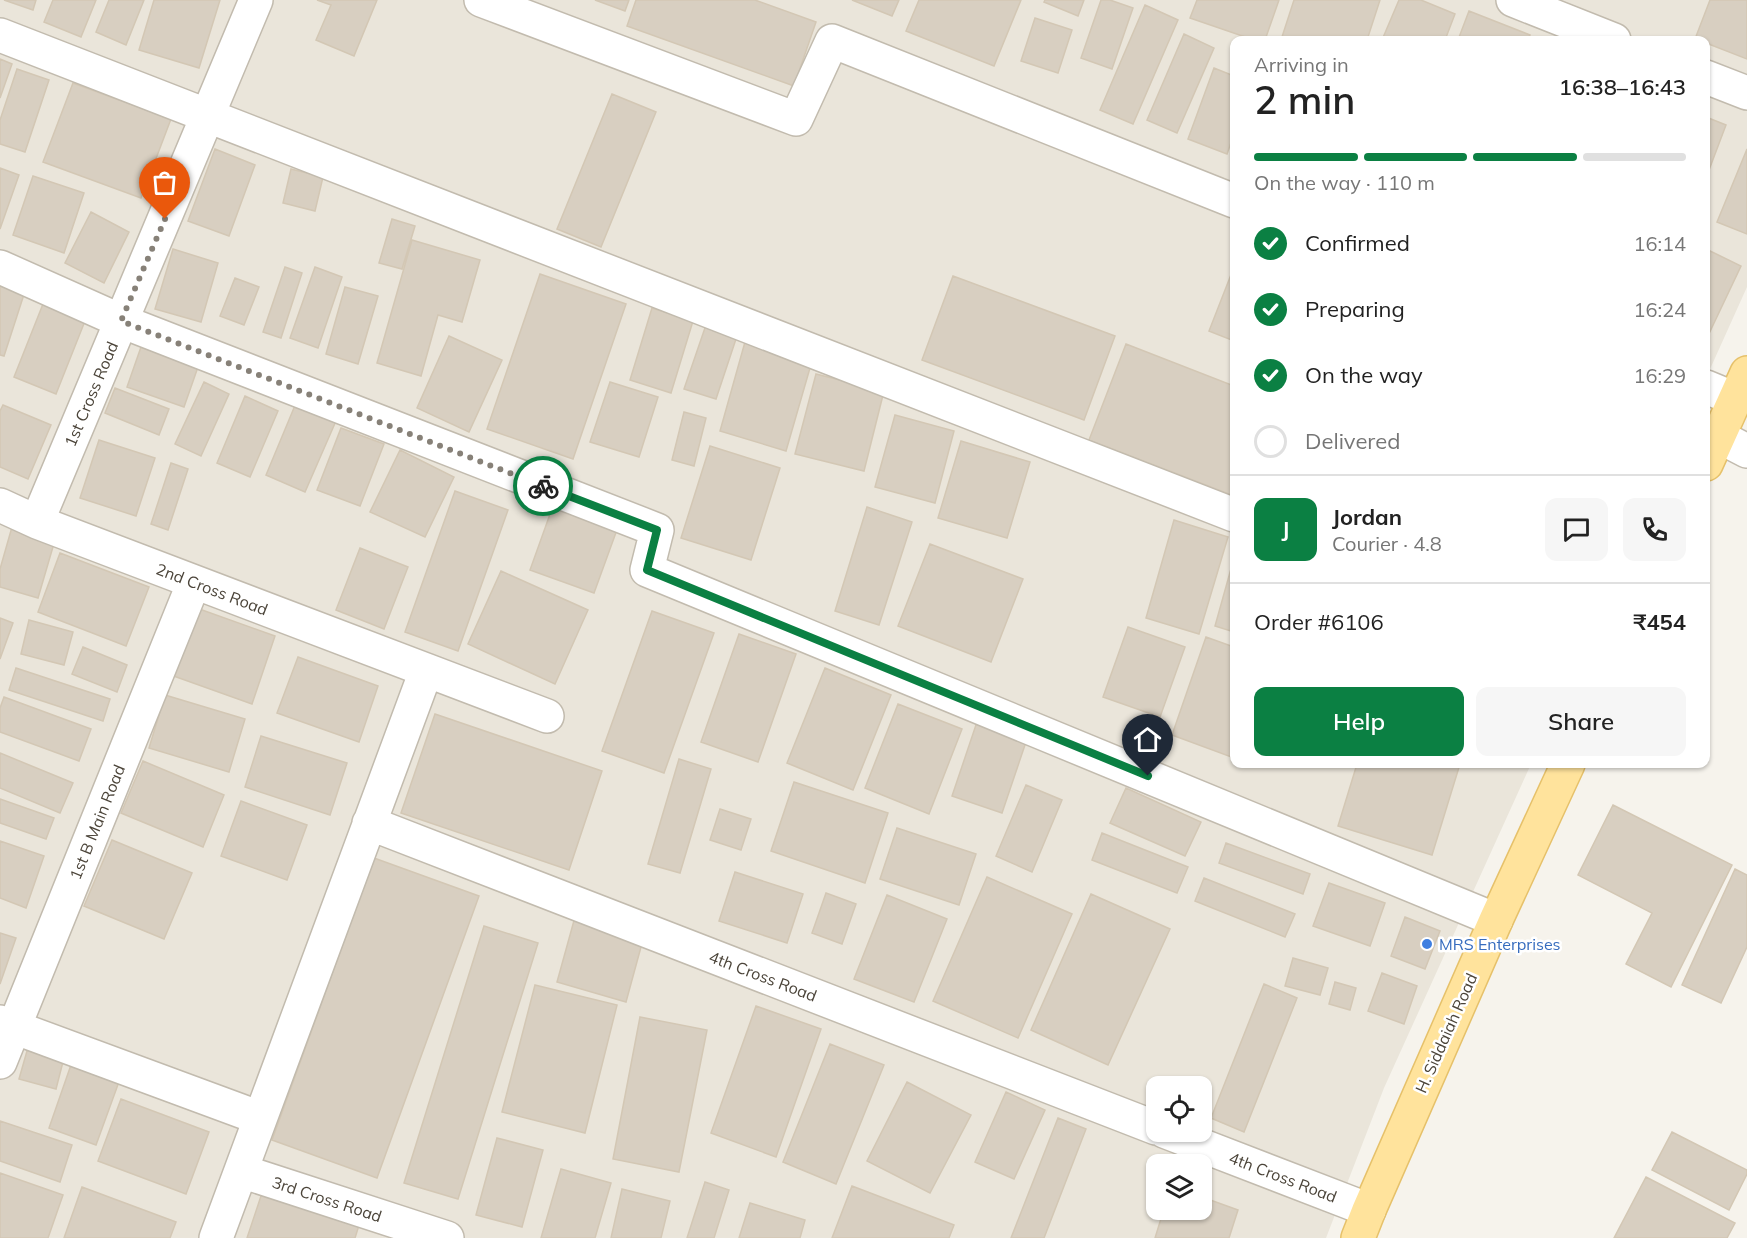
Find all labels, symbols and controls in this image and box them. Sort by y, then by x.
text: Arriving in [1254,52,1349,77]
text: 16:38–16:43 [1559,73,1686,101]
text: 2 min [1254,75,1355,124]
pin [139,157,190,219]
icon: bag [148,166,181,199]
text: On the way · 110 m [1254,170,1435,195]
icon: check [1254,227,1287,260]
text: Confirmed [1305,229,1410,257]
text: 16:14 [1633,231,1686,256]
icon: check [1254,293,1287,326]
text: Preparing [1305,295,1405,323]
text: 16:24 [1633,297,1686,322]
street label: 1st Cross Road [60,338,122,450]
icon: check [1254,359,1287,392]
text: On the way [1305,361,1423,389]
text: 16:29 [1633,363,1686,388]
text: Delivered [1305,427,1400,455]
courier [513,456,573,516]
icon: bike [527,470,560,503]
button: chat [1545,498,1608,561]
button: phone [1623,498,1686,561]
text: Jordan [1332,503,1402,531]
text: J [1282,515,1289,543]
text: Courier · 4.8 [1332,531,1442,556]
street label: 2nd Cross Road [153,559,271,619]
text: Order #6106 [1254,608,1384,636]
text: ₹454 [1633,608,1686,636]
button: Help [1254,687,1464,756]
button: Share [1476,687,1686,756]
pin [1122,714,1173,776]
icon: home [1131,723,1164,756]
street label: 1st B Main Road [65,762,129,882]
place label: MRS Enterprises [1439,934,1561,954]
marker: MRS Enterprises [1420,937,1434,951]
street label: 4th Cross Road [706,946,820,1006]
street label: H. Siddaiah Road [1411,970,1481,1096]
map controls [1146,1076,1212,1220]
button: locate [1146,1076,1212,1142]
street label: 4th Cross Road [1226,1147,1340,1207]
button: layers [1146,1154,1212,1220]
street label: 3rd Cross Road [270,1172,384,1226]

